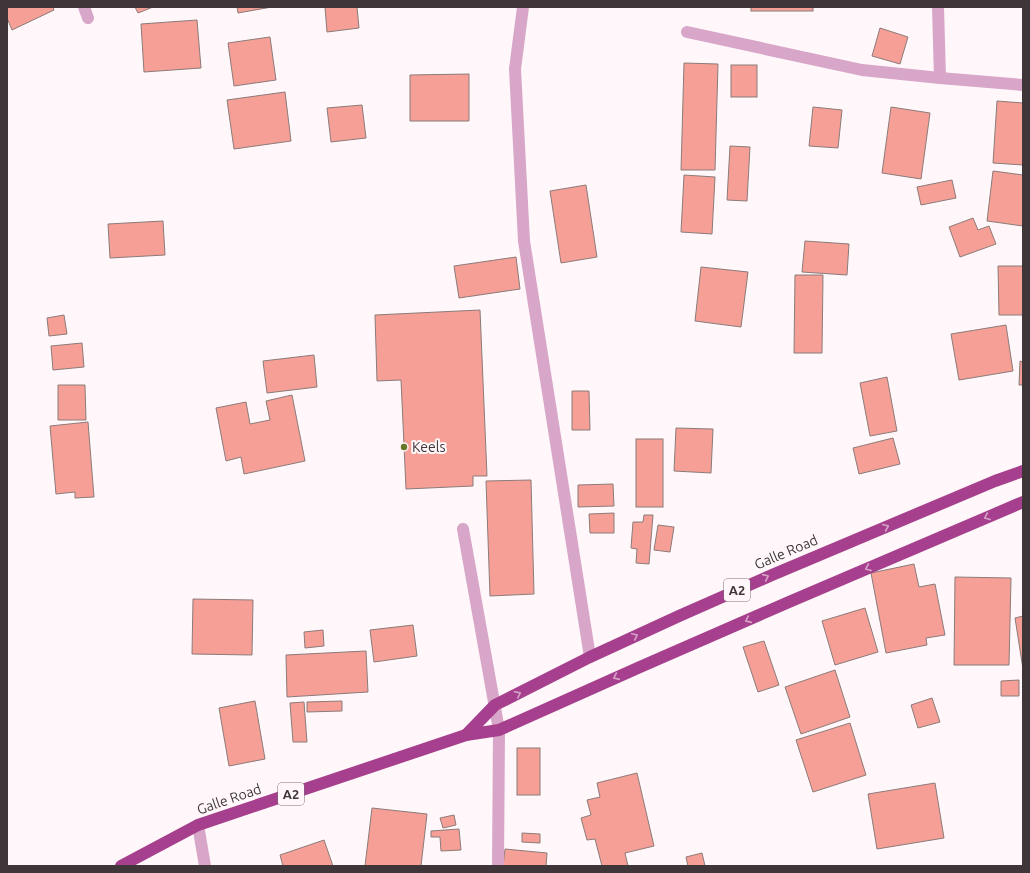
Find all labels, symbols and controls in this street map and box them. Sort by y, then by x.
place label: Keels [412,439,446,455]
marker: Keels [399,442,409,452]
one-way arrow [984,513,991,521]
one-way arrow [881,524,889,532]
street label: Galle Road [752,532,820,572]
one-way arrow [864,564,871,572]
one-way arrow [761,574,769,582]
road number: A2 [724,579,750,601]
one-way arrow [745,615,752,623]
one-way arrow [630,633,638,641]
one-way arrow [613,673,620,681]
one-way arrow [514,691,521,699]
street label: Galle Road [195,781,263,817]
road number: A2 [278,783,304,805]

